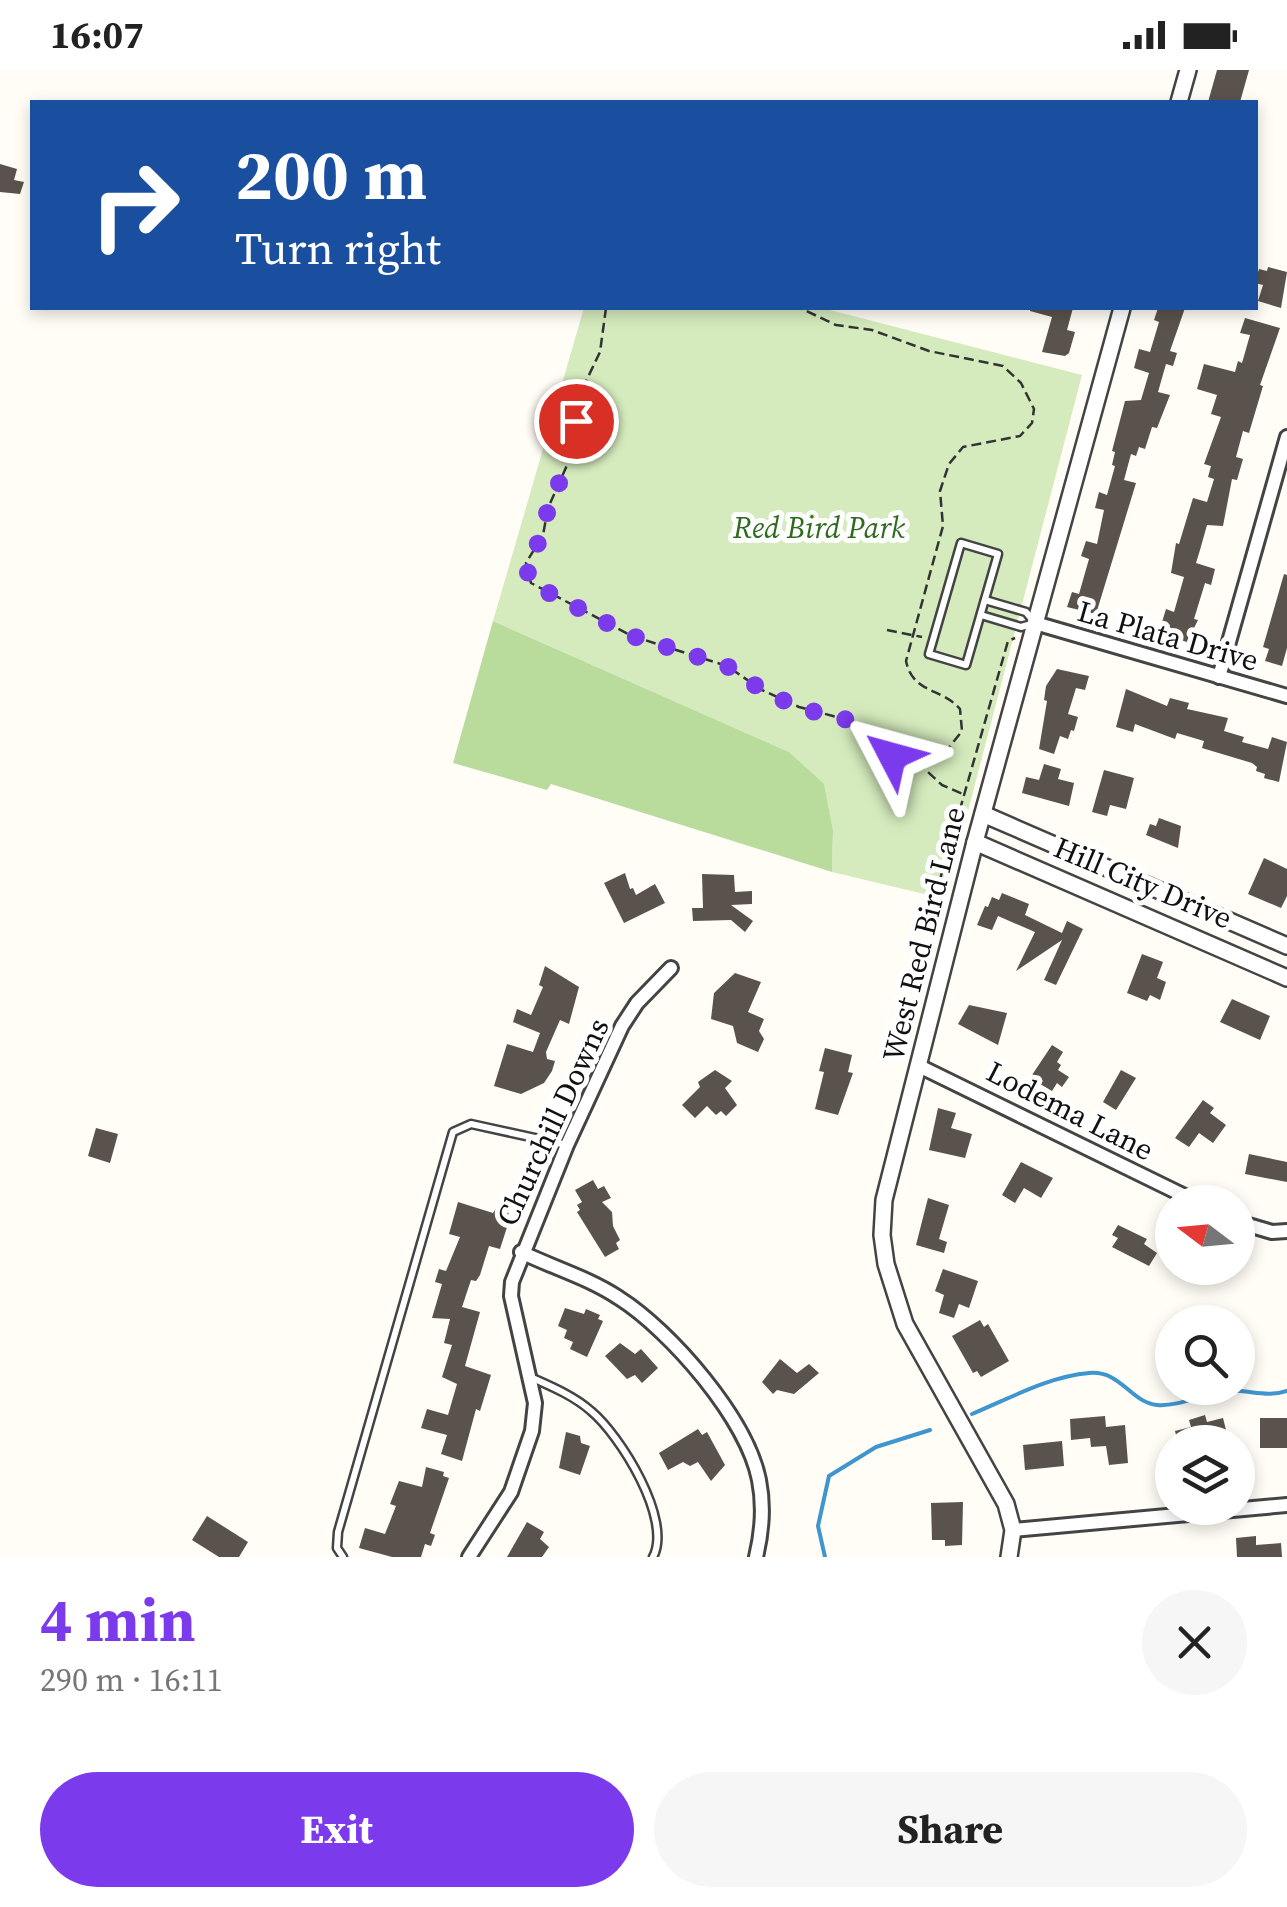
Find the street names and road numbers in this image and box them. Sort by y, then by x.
street label: La Plata Drive [1073,590,1263,681]
street label: West Red Bird Lane [872,802,975,1065]
street label: Hill City Drive [1048,827,1239,938]
street label: Churchill Downs [486,1011,619,1232]
street label: Lodema Lane [980,1051,1161,1170]

